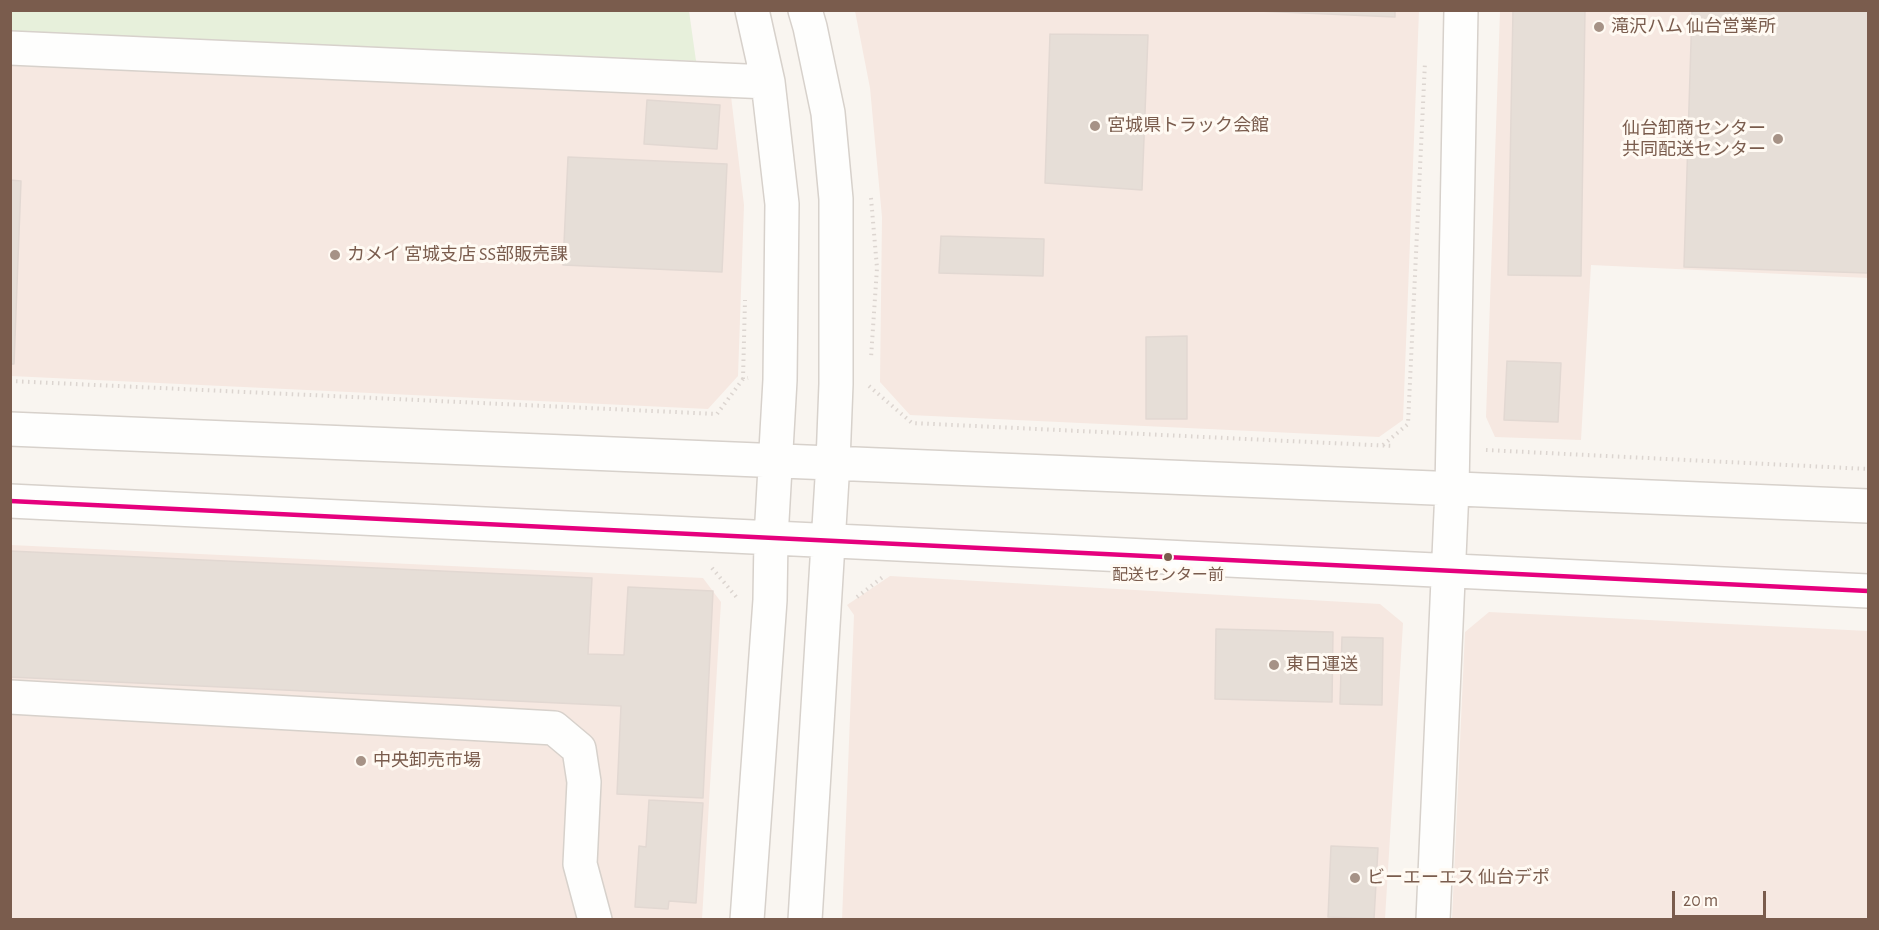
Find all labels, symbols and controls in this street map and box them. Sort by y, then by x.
place label: 滝沢ハム 仙台営業所 [1611,16,1776,38]
marker: 滝沢ハム 仙台営業所 [1592,20,1606,34]
place label: 宮城県トラック会館 [1107,115,1269,137]
place label: 仙台卸商センター 共同配送センター [1622,118,1766,160]
marker: 宮城県トラック会館 [1088,119,1102,133]
marker: 仙台卸商センター 共同配送センター [1771,132,1785,146]
place label: カメイ 宮城支店 SS部販売課 [347,244,568,266]
marker: カメイ 宮城支店 SS部販売課 [328,248,342,262]
marker: 配送センター前 [1162,551,1174,563]
place label: 配送センター前 [1112,565,1224,585]
place label: 東日運送 [1286,654,1358,676]
marker: 東日運送 [1267,658,1281,672]
place label: 中央卸売市場 [373,750,481,772]
marker: 中央卸売市場 [354,754,368,768]
place label: ビーエーエス 仙台デポ [1367,867,1550,889]
marker: ビーエーエス 仙台デポ [1348,871,1362,885]
scale bar [1675,879,1770,917]
text: 20 m [1683,892,1718,910]

